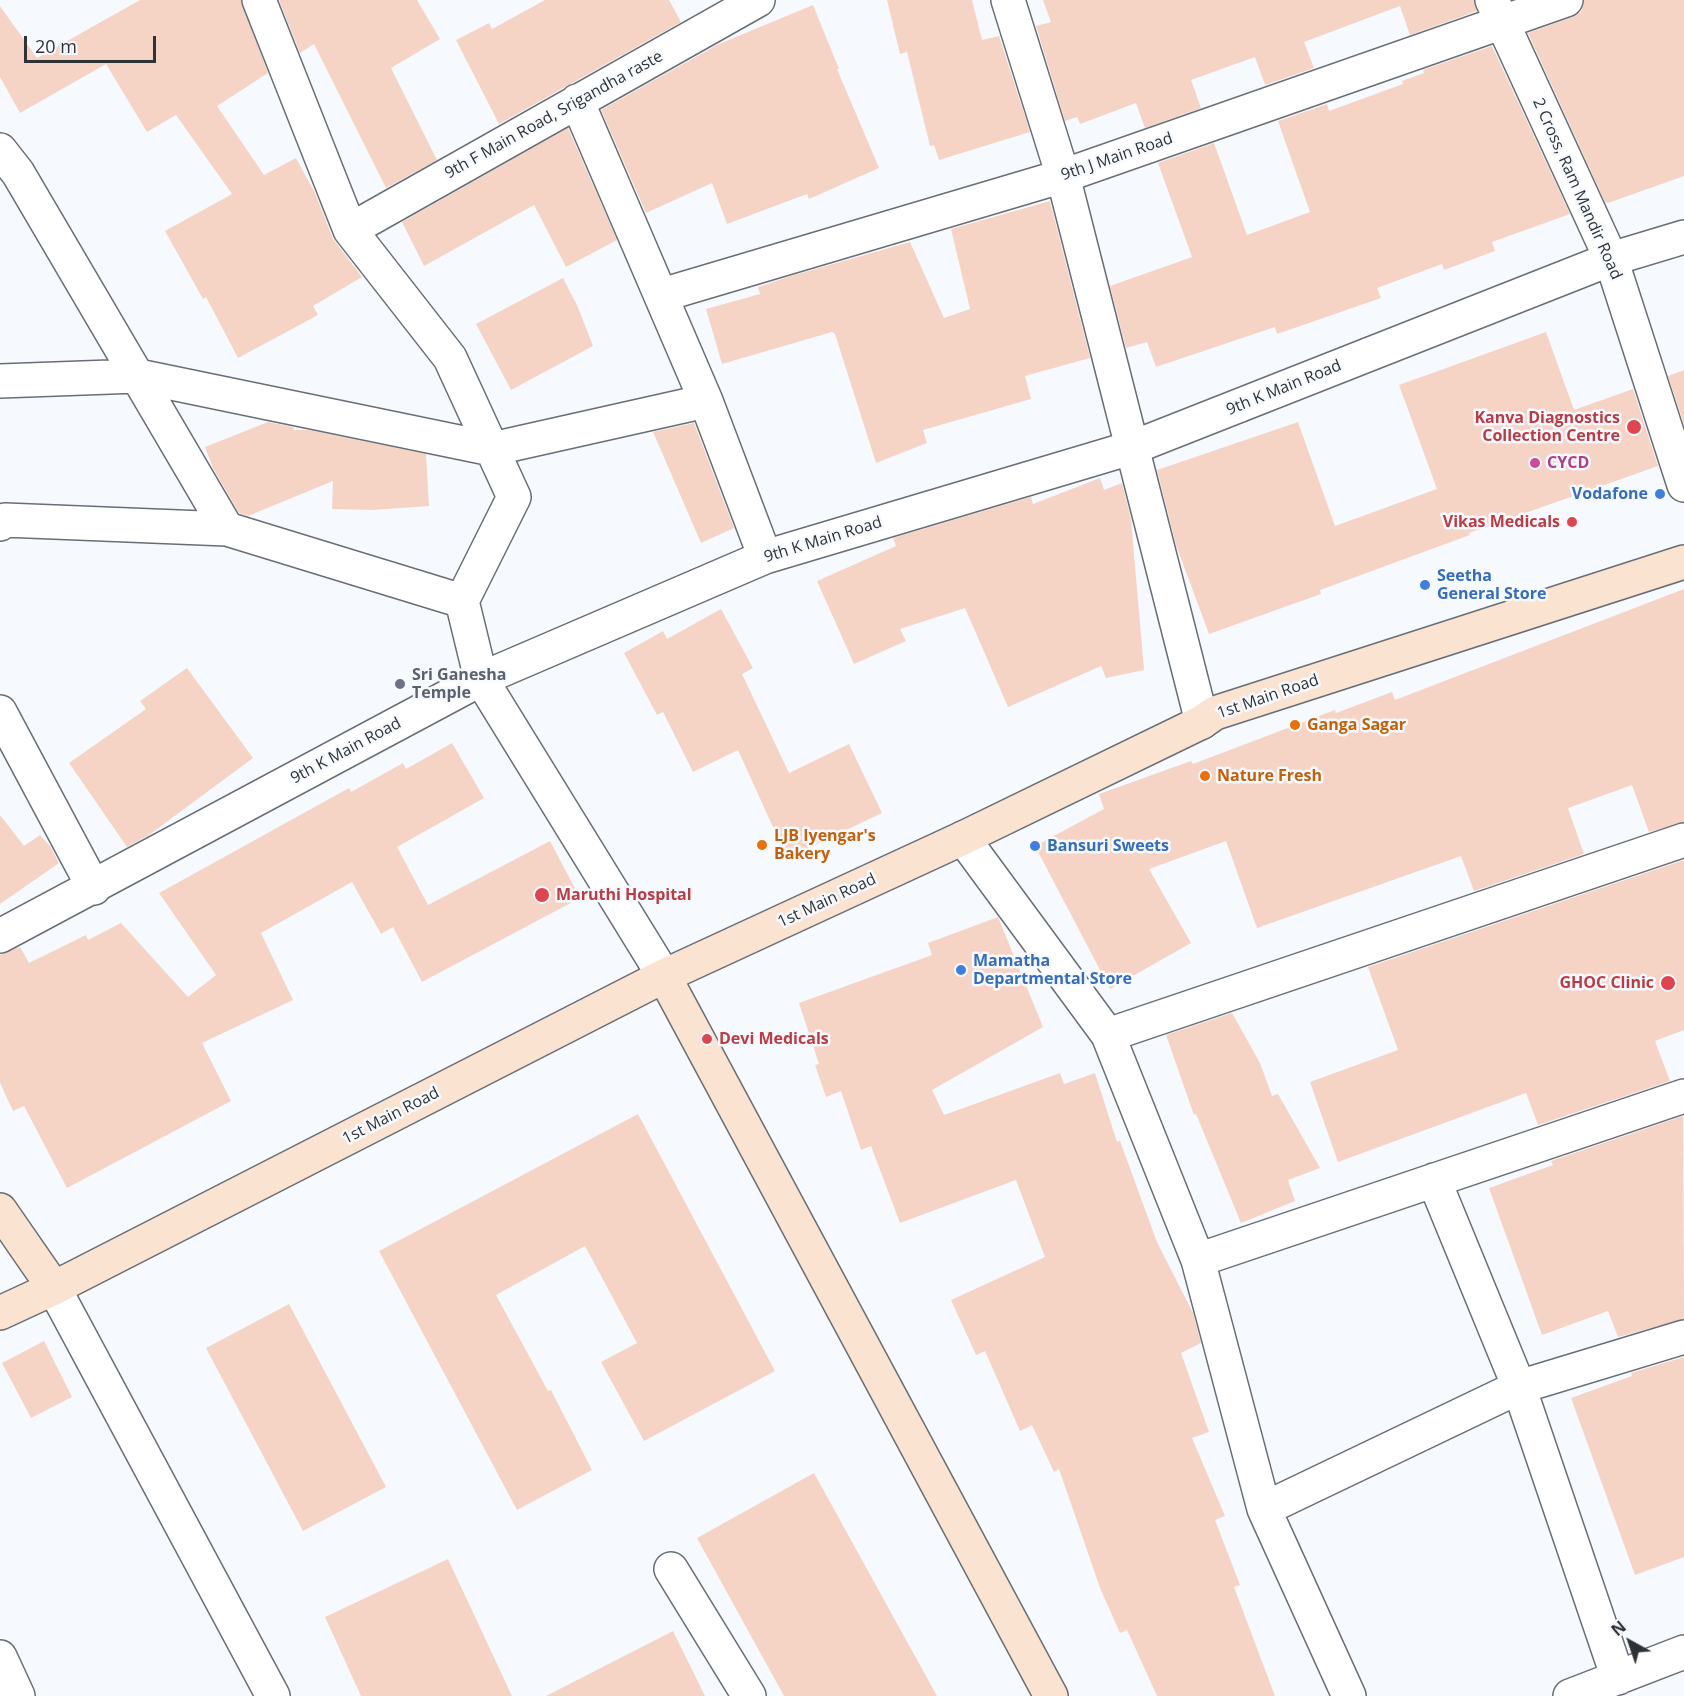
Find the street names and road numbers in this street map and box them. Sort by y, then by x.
street label: 9th F Main Road, Srigandha raste [442,47,666,183]
street label: 2 Cross, Ram Mandir Road [1528,95,1626,283]
street label: 9th J Main Road [1059,129,1175,185]
street label: 9th K Main Road [1224,356,1344,420]
street label: 9th K Main Road [762,513,884,567]
street label: 1st Main Road [1215,671,1321,723]
street label: 9th K Main Road [288,714,404,788]
street label: 1st Main Road [775,870,879,932]
street label: 1st Main Road [339,1083,443,1149]

